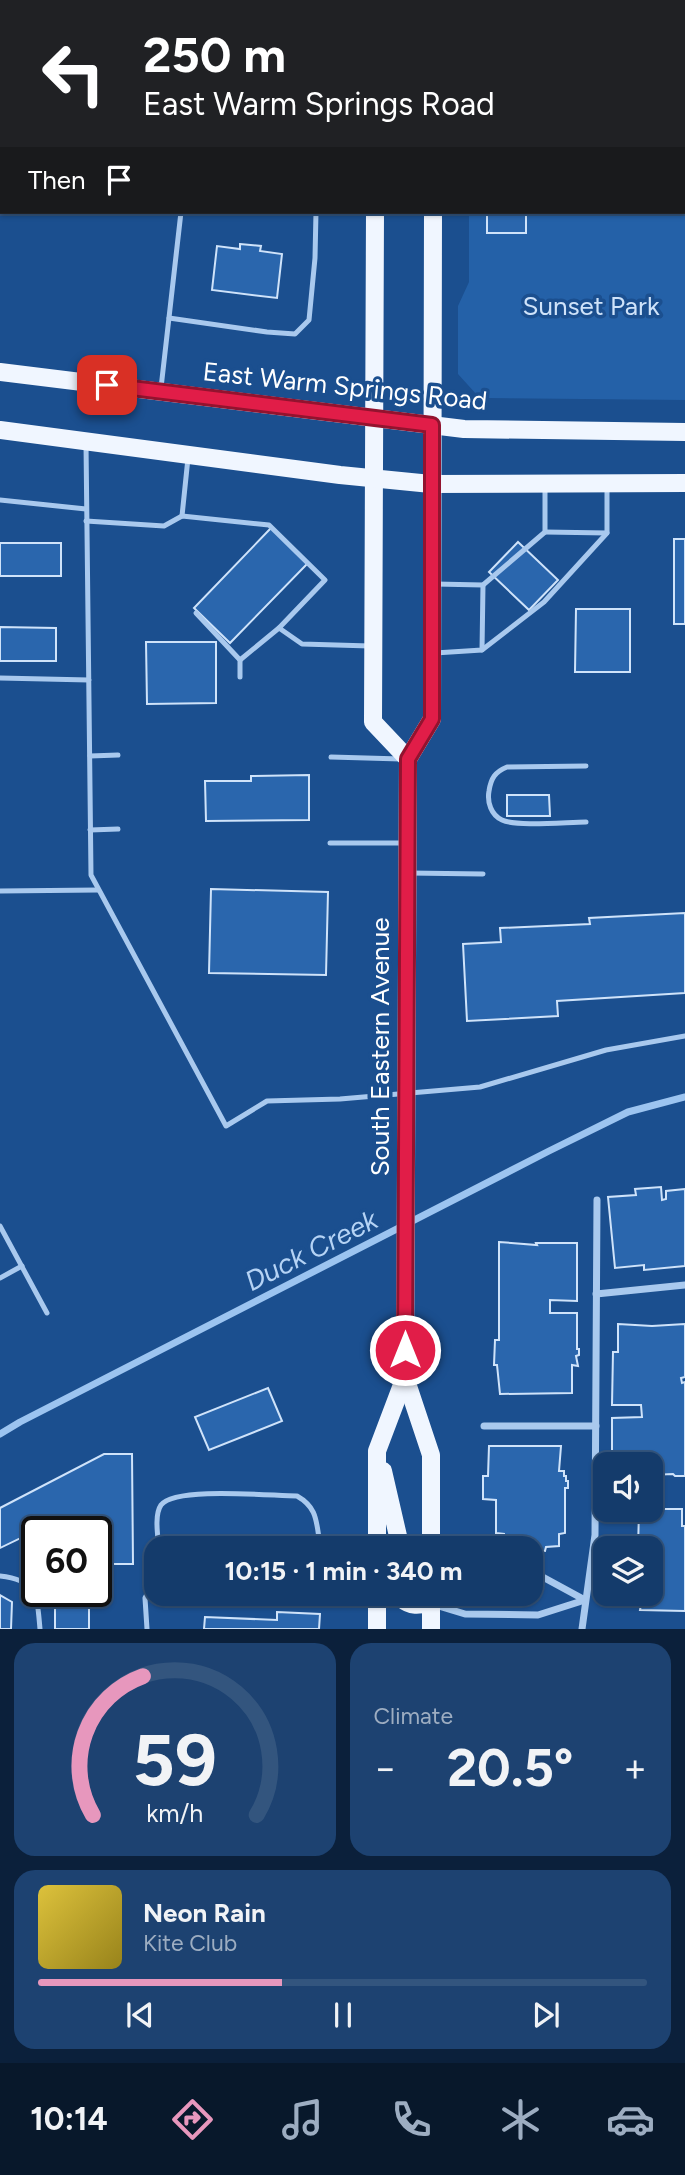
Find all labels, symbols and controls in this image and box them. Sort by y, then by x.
text: 250 m [143,25,286,84]
icon: left [28,28,119,119]
text: East Warm Springs Road [143,85,495,123]
icon: arrive [100,161,138,199]
text: Then [28,164,86,196]
park label: Sunset Park [523,290,660,322]
pin [77,355,137,415]
street label: East Warm Springs Road [201,355,489,417]
icon: arrive [88,366,126,404]
street label: South Eastern Avenue [364,918,396,1176]
water label: Duck Creek [239,1201,384,1298]
position arrow [368,1313,442,1387]
map controls [593,1452,663,1606]
button: sound [593,1452,663,1522]
speed limit sign: 60 [21,1516,112,1607]
button: layers [593,1536,663,1606]
text: 10:15 · 1 min · 340 m [224,1555,463,1587]
text: Climate [374,1702,453,1730]
text: 59 [132,1717,217,1804]
text: 20.5° [447,1737,574,1799]
text: − [374,1745,397,1791]
text: + [623,1745,647,1791]
text: km/h [146,1798,203,1828]
text: Neon Rain [143,1897,266,1929]
text: Kite Club [143,1929,237,1957]
icon: previous [121,1996,159,2034]
icon: pause [324,1996,362,2034]
icon: next [527,1996,565,2034]
icon: directions [168,2095,217,2144]
icon: music [278,2095,327,2144]
icon: phone [387,2095,436,2144]
icon: climate [496,2095,545,2144]
icon: car [606,2095,655,2144]
text: 10:14 [30,2100,108,2138]

